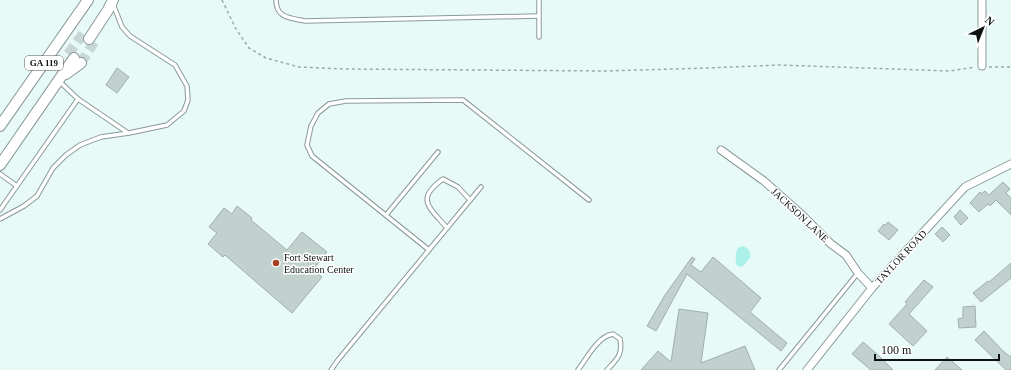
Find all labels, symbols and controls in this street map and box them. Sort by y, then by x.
north arrow [963,8,1003,48]
text: N [983,14,997,28]
road number: GA 119 [25,56,63,70]
street label: JACKSON LANE [769,186,831,244]
street label: TAYLOR ROAD [873,228,929,286]
place label: Fort Stewart Education Center [284,252,354,275]
marker: Fort Stewart Education Center [271,258,281,268]
scale bar [875,336,999,362]
text: 100 m [881,343,912,357]

